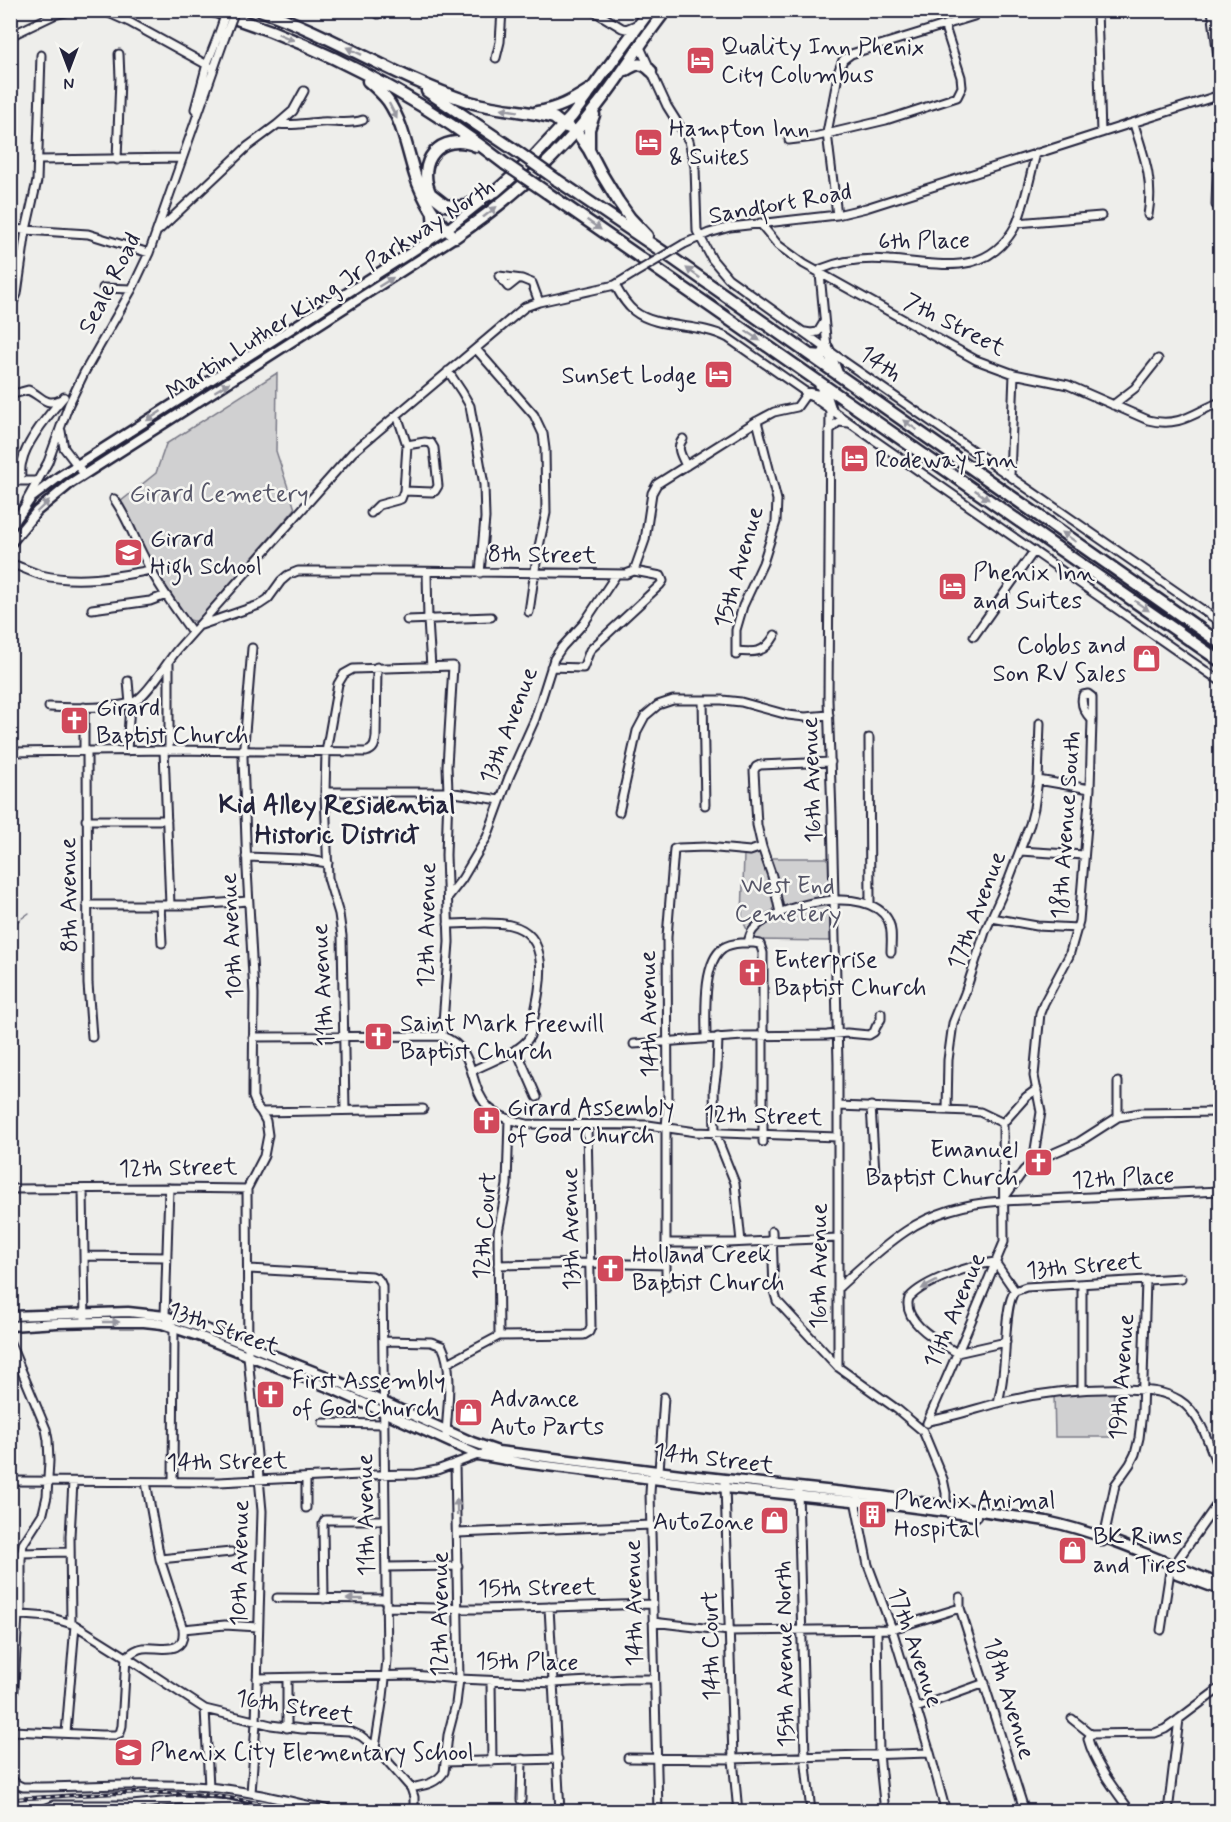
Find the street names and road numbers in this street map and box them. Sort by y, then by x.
street label: Martin Luther King Jr Parkway North [160,172,501,408]
street label: Sandfort Road [706,177,854,234]
street label: 6th Place [878,225,970,258]
street label: Seale Road [72,228,149,340]
street label: 7th Street [898,287,1010,364]
street label: 14th [853,338,908,390]
street label: 15th Avenue [707,503,772,632]
street label: 8th Street [487,539,597,572]
street label: 13th Avenue [473,662,546,788]
street label: 16th Avenue [795,716,830,843]
street label: 18th Avenue South [1044,730,1089,920]
street label: 8th Avenue [53,837,86,953]
street label: 17th Avenue [941,847,1014,974]
street label: 12th Avenue [411,862,444,988]
street label: 10th Avenue [214,872,251,1000]
street label: 11th Avenue [305,923,342,1047]
street label: 14th Avenue [633,950,666,1078]
street label: 12th Street [703,1099,823,1134]
street label: 12th Street [118,1152,238,1185]
street label: 12th Place [1071,1160,1175,1197]
street label: 13th Avenue [555,1167,588,1291]
street label: 12th Court [466,1171,505,1281]
street label: 16th Avenue [804,1203,835,1329]
street label: 13th Street [1025,1246,1143,1287]
street label: 11th Avenue [917,1248,994,1373]
street label: 13th Street [164,1295,283,1364]
street label: 19th Avenue [1103,1313,1142,1442]
street label: 14th Street [652,1437,776,1482]
street label: 14th Street [166,1446,288,1479]
street label: 11th Avenue [350,1453,383,1577]
street label: 10th Avenue [224,1499,257,1626]
street label: 14th Avenue [618,1539,651,1667]
street label: 12th Avenue [425,1551,456,1677]
street label: 15th Avenue North [768,1560,803,1748]
street label: 15th Street [477,1572,597,1605]
street label: 17th Avenue [880,1583,950,1712]
street label: 14th Court [695,1591,728,1701]
street label: 18th Avenue [975,1634,1042,1763]
street label: 15th Place [475,1646,579,1679]
street label: 16th Street [233,1683,356,1732]

